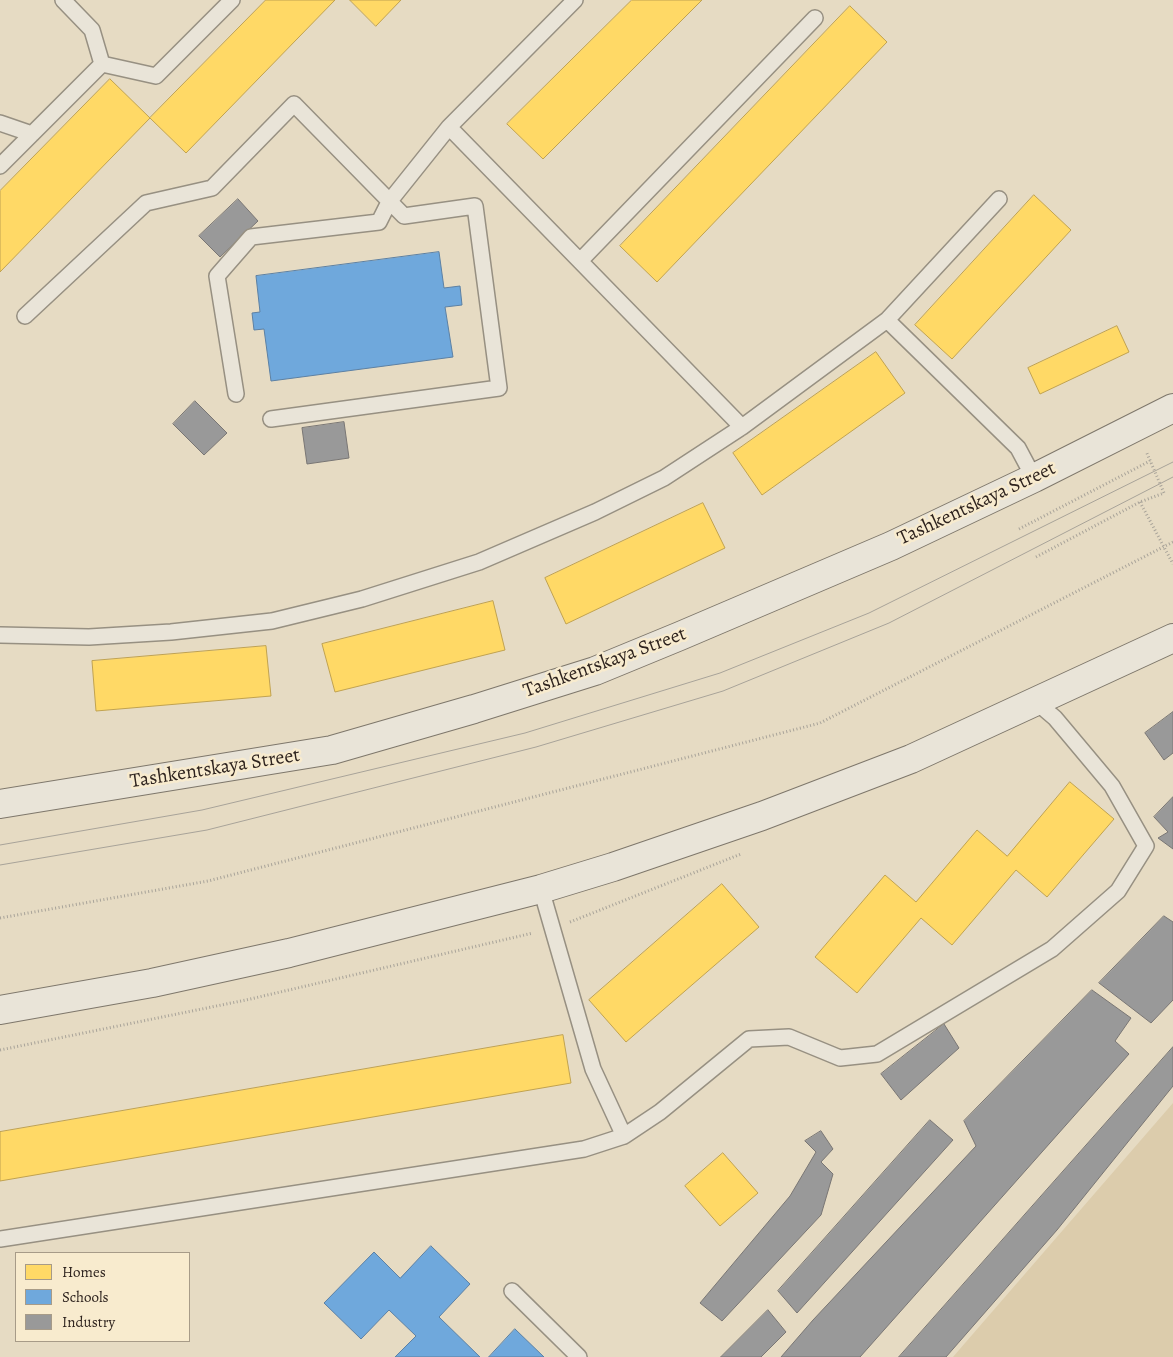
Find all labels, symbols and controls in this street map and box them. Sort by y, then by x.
street label: Tashkentskaya Street [894,457,1060,551]
street label: Tashkentskaya Street [520,622,690,704]
street label: Tashkentskaya Street [128,744,302,794]
legend [15,1252,190,1342]
text: Homes [62,1262,106,1282]
text: Schools [62,1287,109,1307]
text: Industry [62,1312,115,1332]

